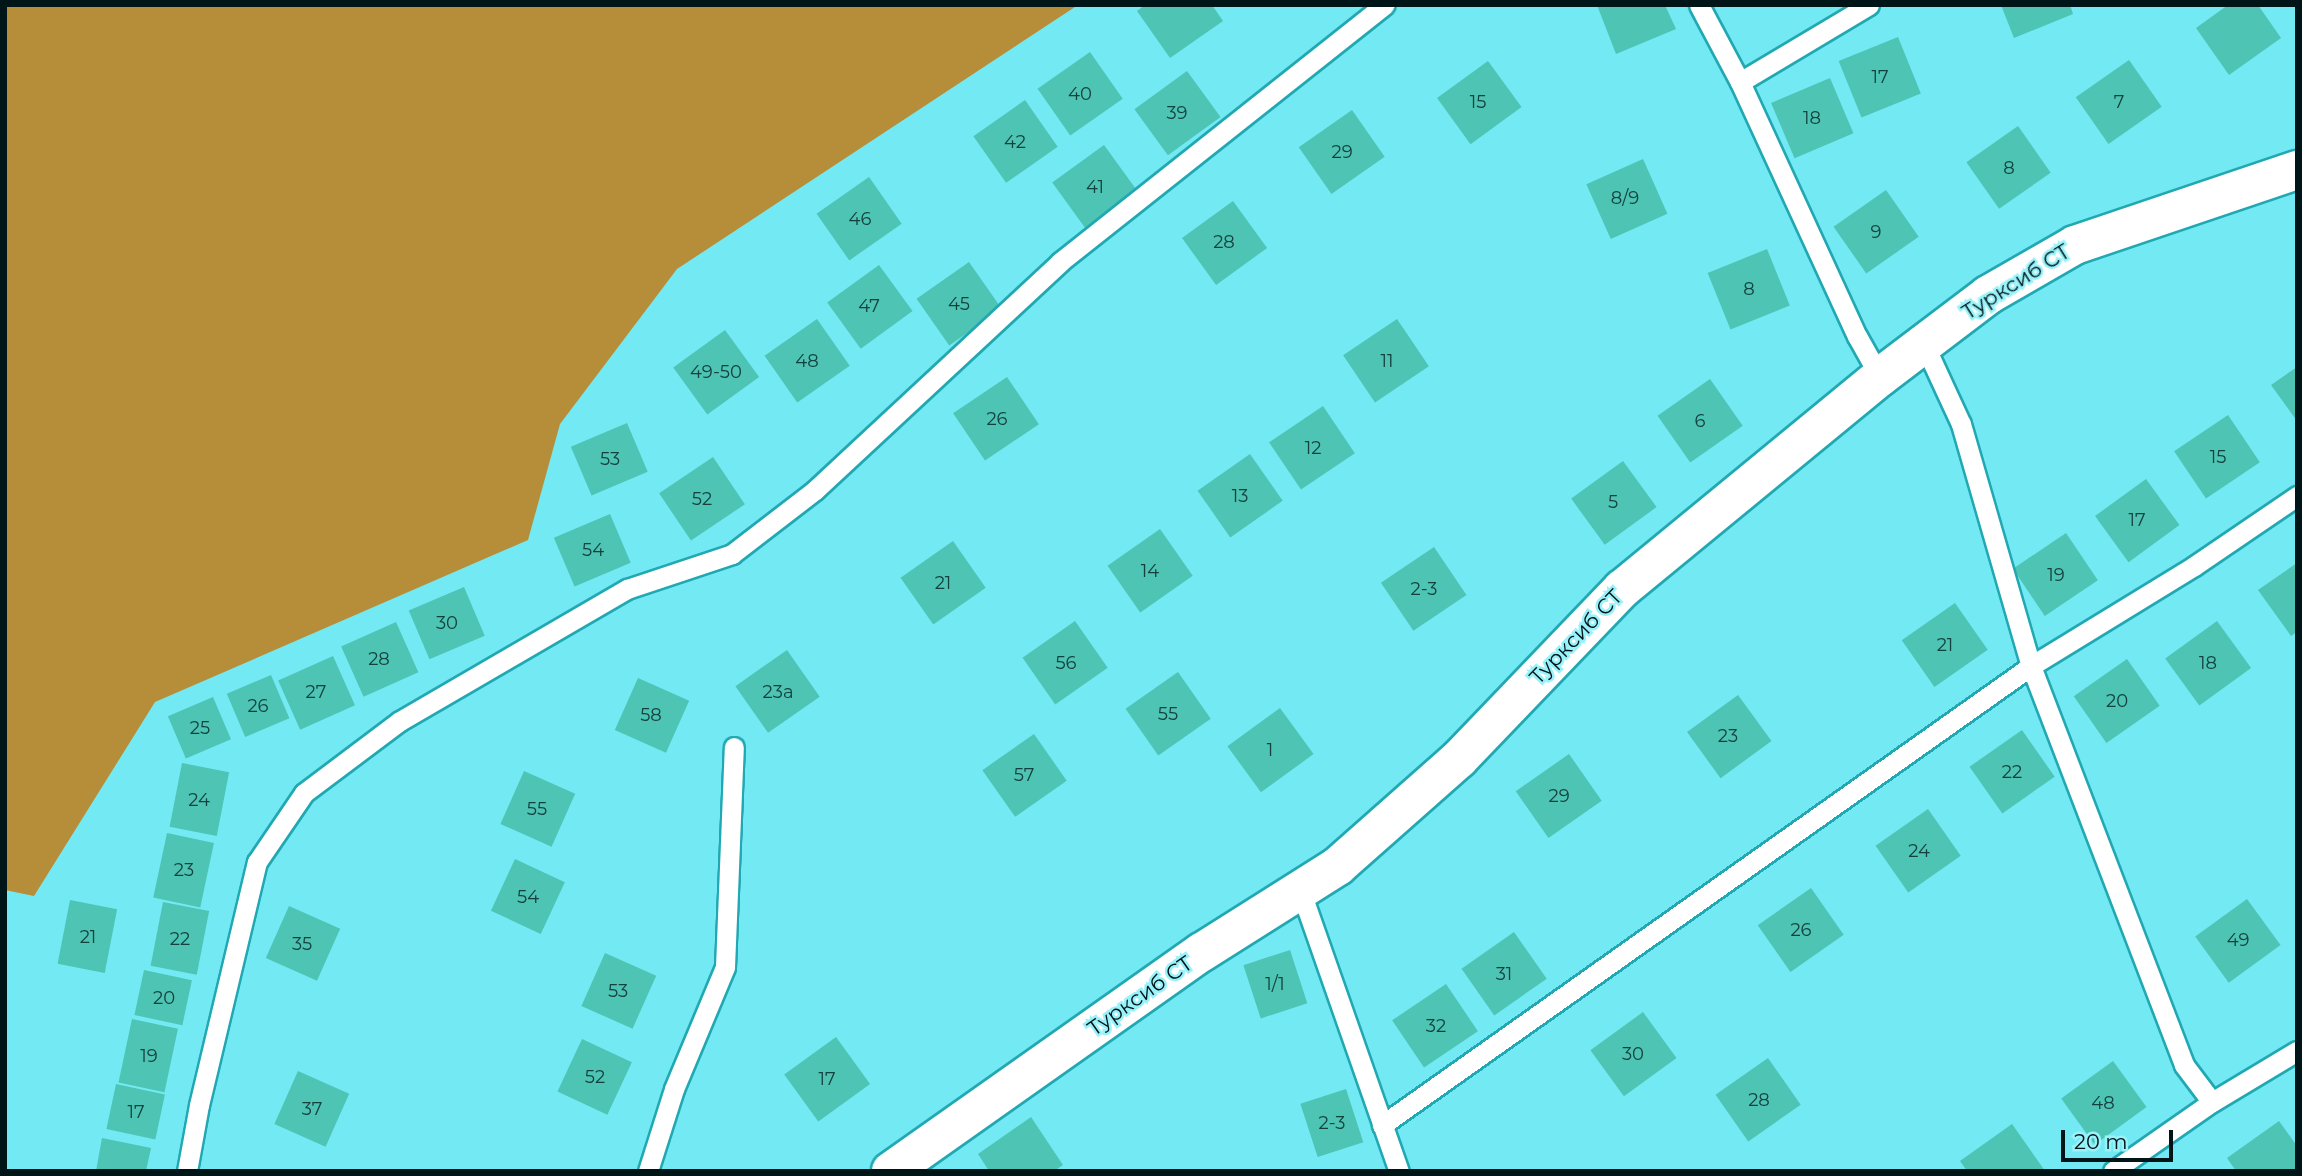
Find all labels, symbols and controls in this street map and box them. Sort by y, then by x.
house number: 17 [1871,66,1889,88]
house number: 40 [1068,83,1092,105]
house number: 15 [1470,91,1486,113]
house number: 7 [2114,91,2124,113]
house number: 39 [1166,102,1188,124]
house number: 18 [1803,107,1821,129]
house number: 42 [1004,131,1026,153]
house number: 29 [1331,141,1353,163]
house number: 8 [2003,157,2015,179]
house number: 41 [1086,176,1104,198]
house number: 8/9 [1611,187,1639,209]
house number: 46 [849,208,871,230]
house number: 9 [1871,221,1881,243]
house number: 28 [1213,231,1235,253]
street label: Турксиб СТ [1957,239,2075,325]
house number: 8 [1743,278,1755,300]
house number: 45 [948,293,970,315]
house number: 47 [858,295,880,317]
house number: 48 [795,350,819,372]
house number: 11 [1381,350,1393,372]
house number: 49-50 [690,361,742,383]
house number: 26 [986,408,1008,430]
house number: 6 [1695,410,1705,432]
house number: 12 [1305,437,1321,459]
house number: 15 [2210,446,2226,468]
house number: 53 [600,448,620,470]
house number: 13 [1232,485,1248,507]
house number: 52 [692,488,712,510]
house number: 5 [1608,491,1618,513]
house number: 17 [2128,509,2146,531]
house number: 54 [582,539,604,561]
house number: 14 [1141,560,1159,582]
house number: 19 [2047,564,2065,586]
house number: 21 [935,572,951,594]
house number: 2-3 [1411,578,1437,600]
street label: Турксиб СТ [1524,584,1628,690]
house number: 30 [436,612,458,634]
house number: 21 [1937,634,1953,656]
house number: 28 [368,648,390,670]
house number: 56 [1055,652,1077,674]
house number: 18 [2199,652,2217,674]
house number: 27 [306,681,326,703]
house number: 23а [763,681,793,703]
house number: 20 [2106,690,2128,712]
house number: 26 [247,695,269,717]
house number: 55 [1158,703,1178,725]
house number: 58 [640,704,662,726]
house number: 25 [190,717,210,739]
house number: 23 [1718,725,1738,747]
house number: 1 [1267,739,1273,761]
house number: 22 [2002,761,2022,783]
house number: 57 [1014,764,1034,786]
house number: 29 [1548,785,1570,807]
house number: 24 [188,789,210,811]
house number: 55 [527,798,547,820]
house number: 24 [1908,840,1930,862]
house number: 23 [174,859,194,881]
house number: 54 [517,886,539,908]
house number: 26 [1790,919,1812,941]
house number: 21 [80,926,96,948]
house number: 22 [170,928,190,950]
house number: 49 [2227,929,2249,951]
house number: 35 [292,933,312,955]
street label: Турксиб СТ [1083,951,1197,1041]
house number: 31 [1496,963,1512,985]
house number: 1/1 [1265,973,1285,995]
house number: 53 [608,980,628,1002]
house number: 20 [153,987,175,1009]
house number: 32 [1426,1015,1446,1037]
house number: 30 [1622,1043,1644,1065]
house number: 19 [140,1045,158,1067]
house number: 52 [585,1066,605,1088]
house number: 17 [818,1068,836,1090]
house number: 28 [1748,1089,1770,1111]
house number: 48 [2091,1092,2115,1114]
house number: 37 [302,1098,322,1120]
house number: 17 [127,1101,145,1123]
house number: 2-3 [1319,1112,1345,1134]
scale bar [2064,1116,2176,1160]
text: 20 m [2074,1129,2128,1154]

